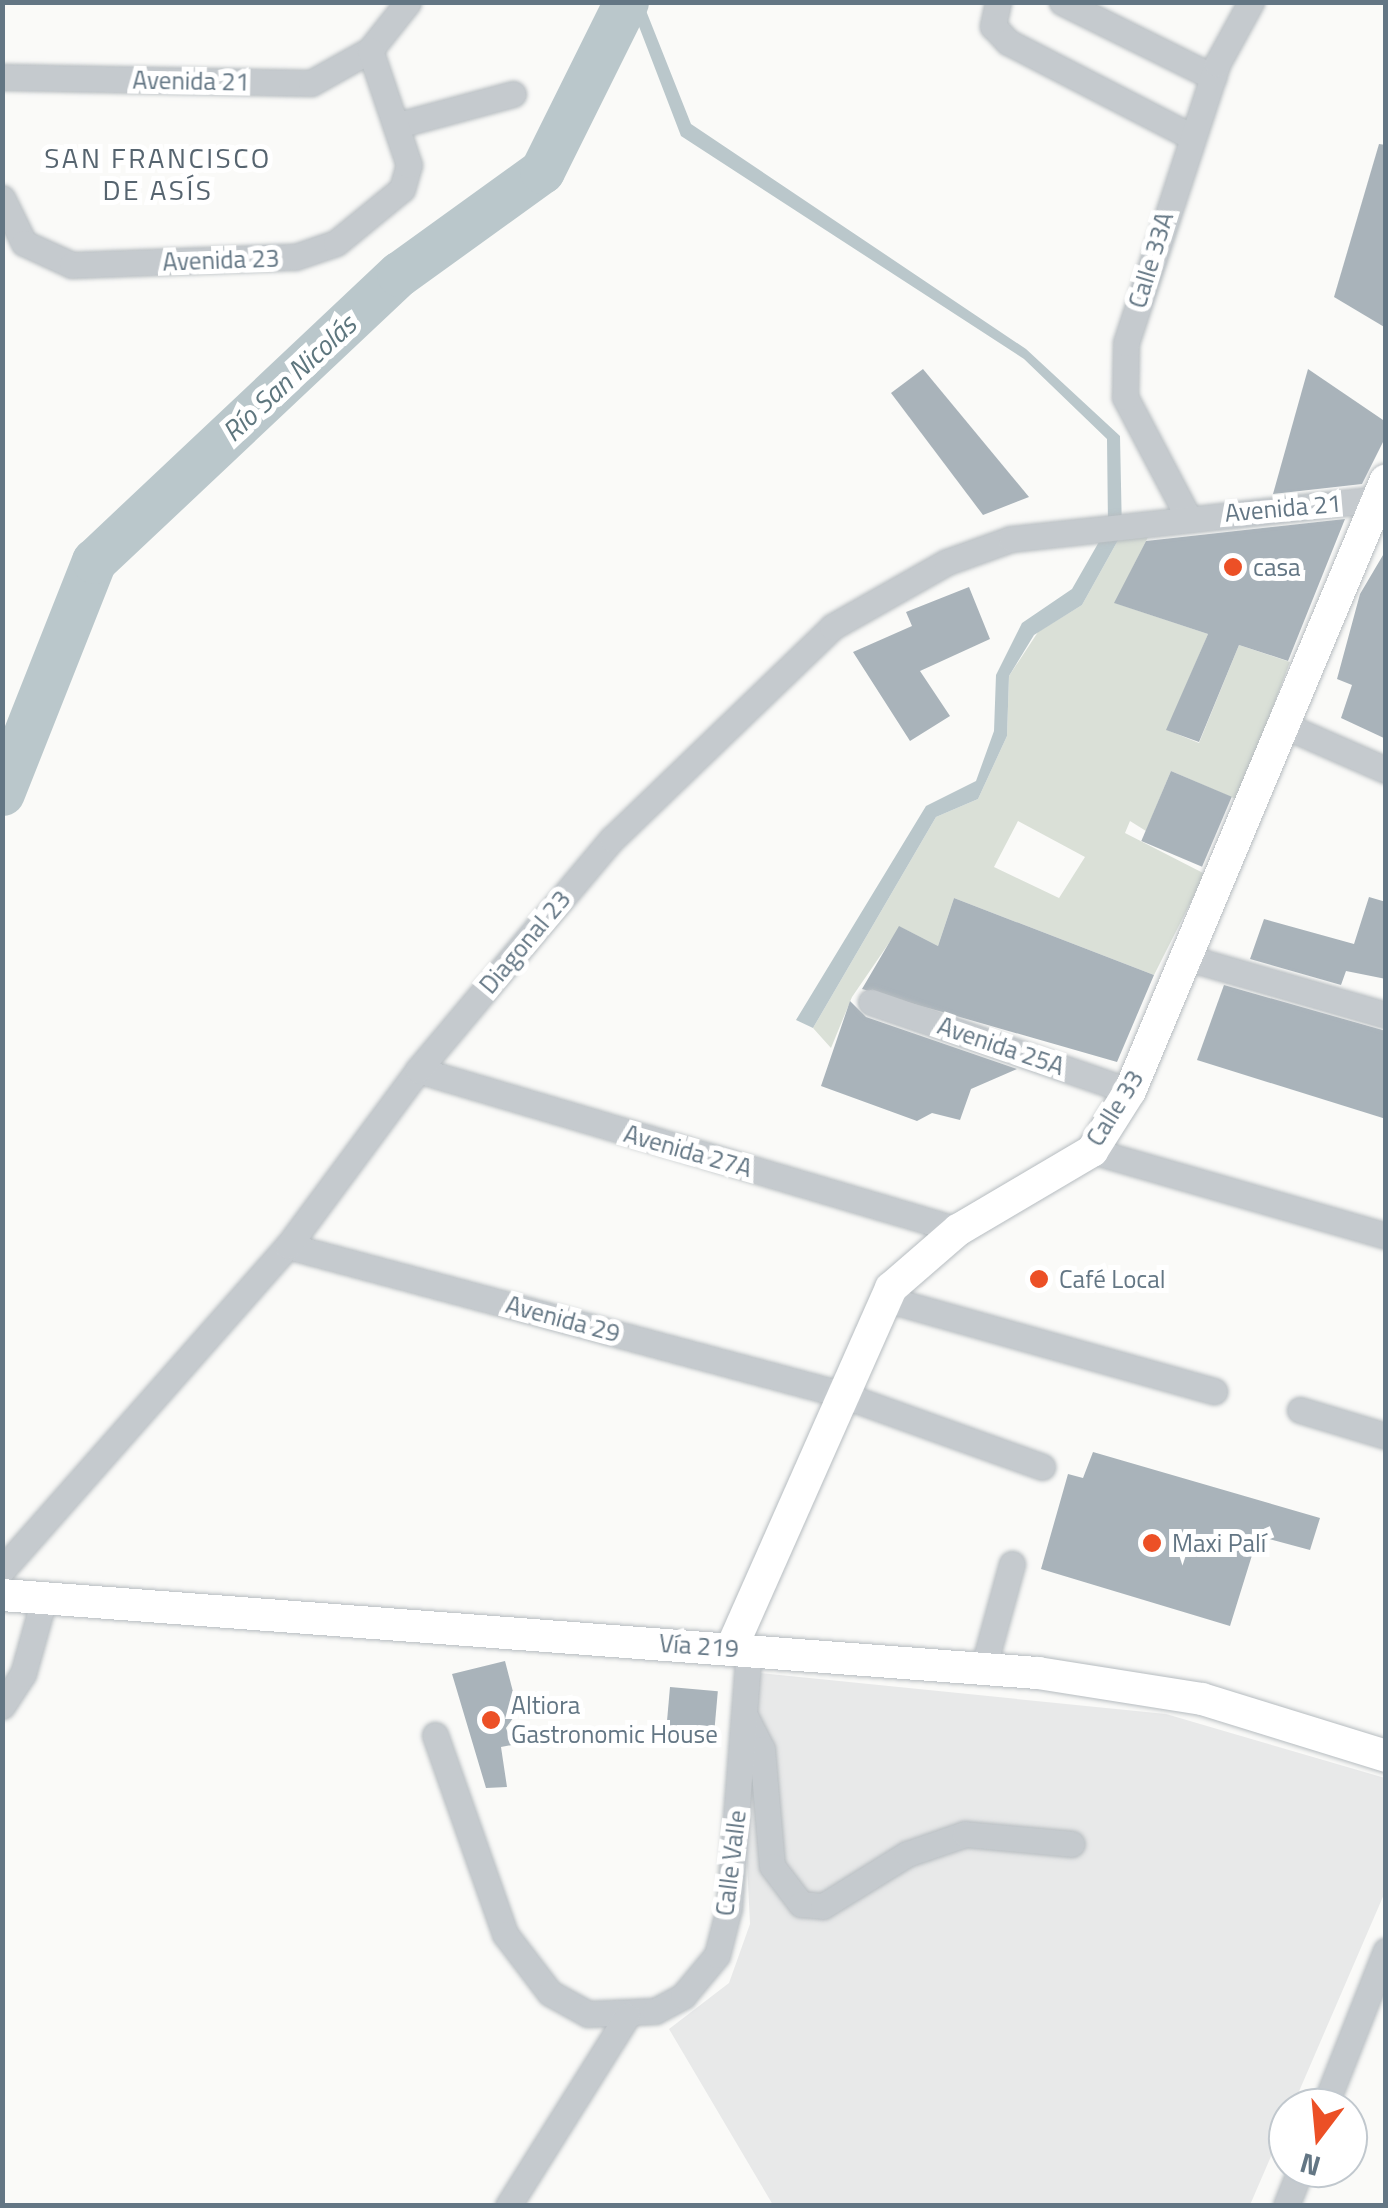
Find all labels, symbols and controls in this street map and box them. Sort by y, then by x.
street label: Avenida 21 [132,65,250,97]
district label: SAN FRANCISCO DE ASÍS [44,141,272,207]
street label: Calle 33A [1122,208,1180,312]
street label: Avenida 23 [162,243,280,277]
water label: Río San Nicolás [215,308,363,448]
street label: Avenida 21 [1223,488,1343,528]
place label: casa [1253,552,1301,582]
marker: casa [1222,556,1244,578]
street label: Diagonal 23 [473,884,577,1000]
street label: Avenida 25A [934,1010,1068,1082]
street label: Calle 33 [1080,1065,1150,1151]
street label: Avenida 27A [620,1118,756,1184]
place label: Café Local [1059,1264,1166,1294]
marker: Café Local [1028,1268,1050,1290]
street label: Avenida 29 [503,1289,623,1349]
place label: Maxi Palí [1172,1528,1266,1558]
marker: Maxi Palí [1141,1532,1163,1554]
street label: Vía 219 [658,1628,740,1664]
place label: Altiora Gastronomic House [511,1691,718,1750]
marker: Altiora Gastronomic House [480,1709,502,1731]
street label: Calle Valle [710,1808,752,1918]
north arrow [1268,2088,1368,2188]
text: N [1295,2142,1325,2189]

